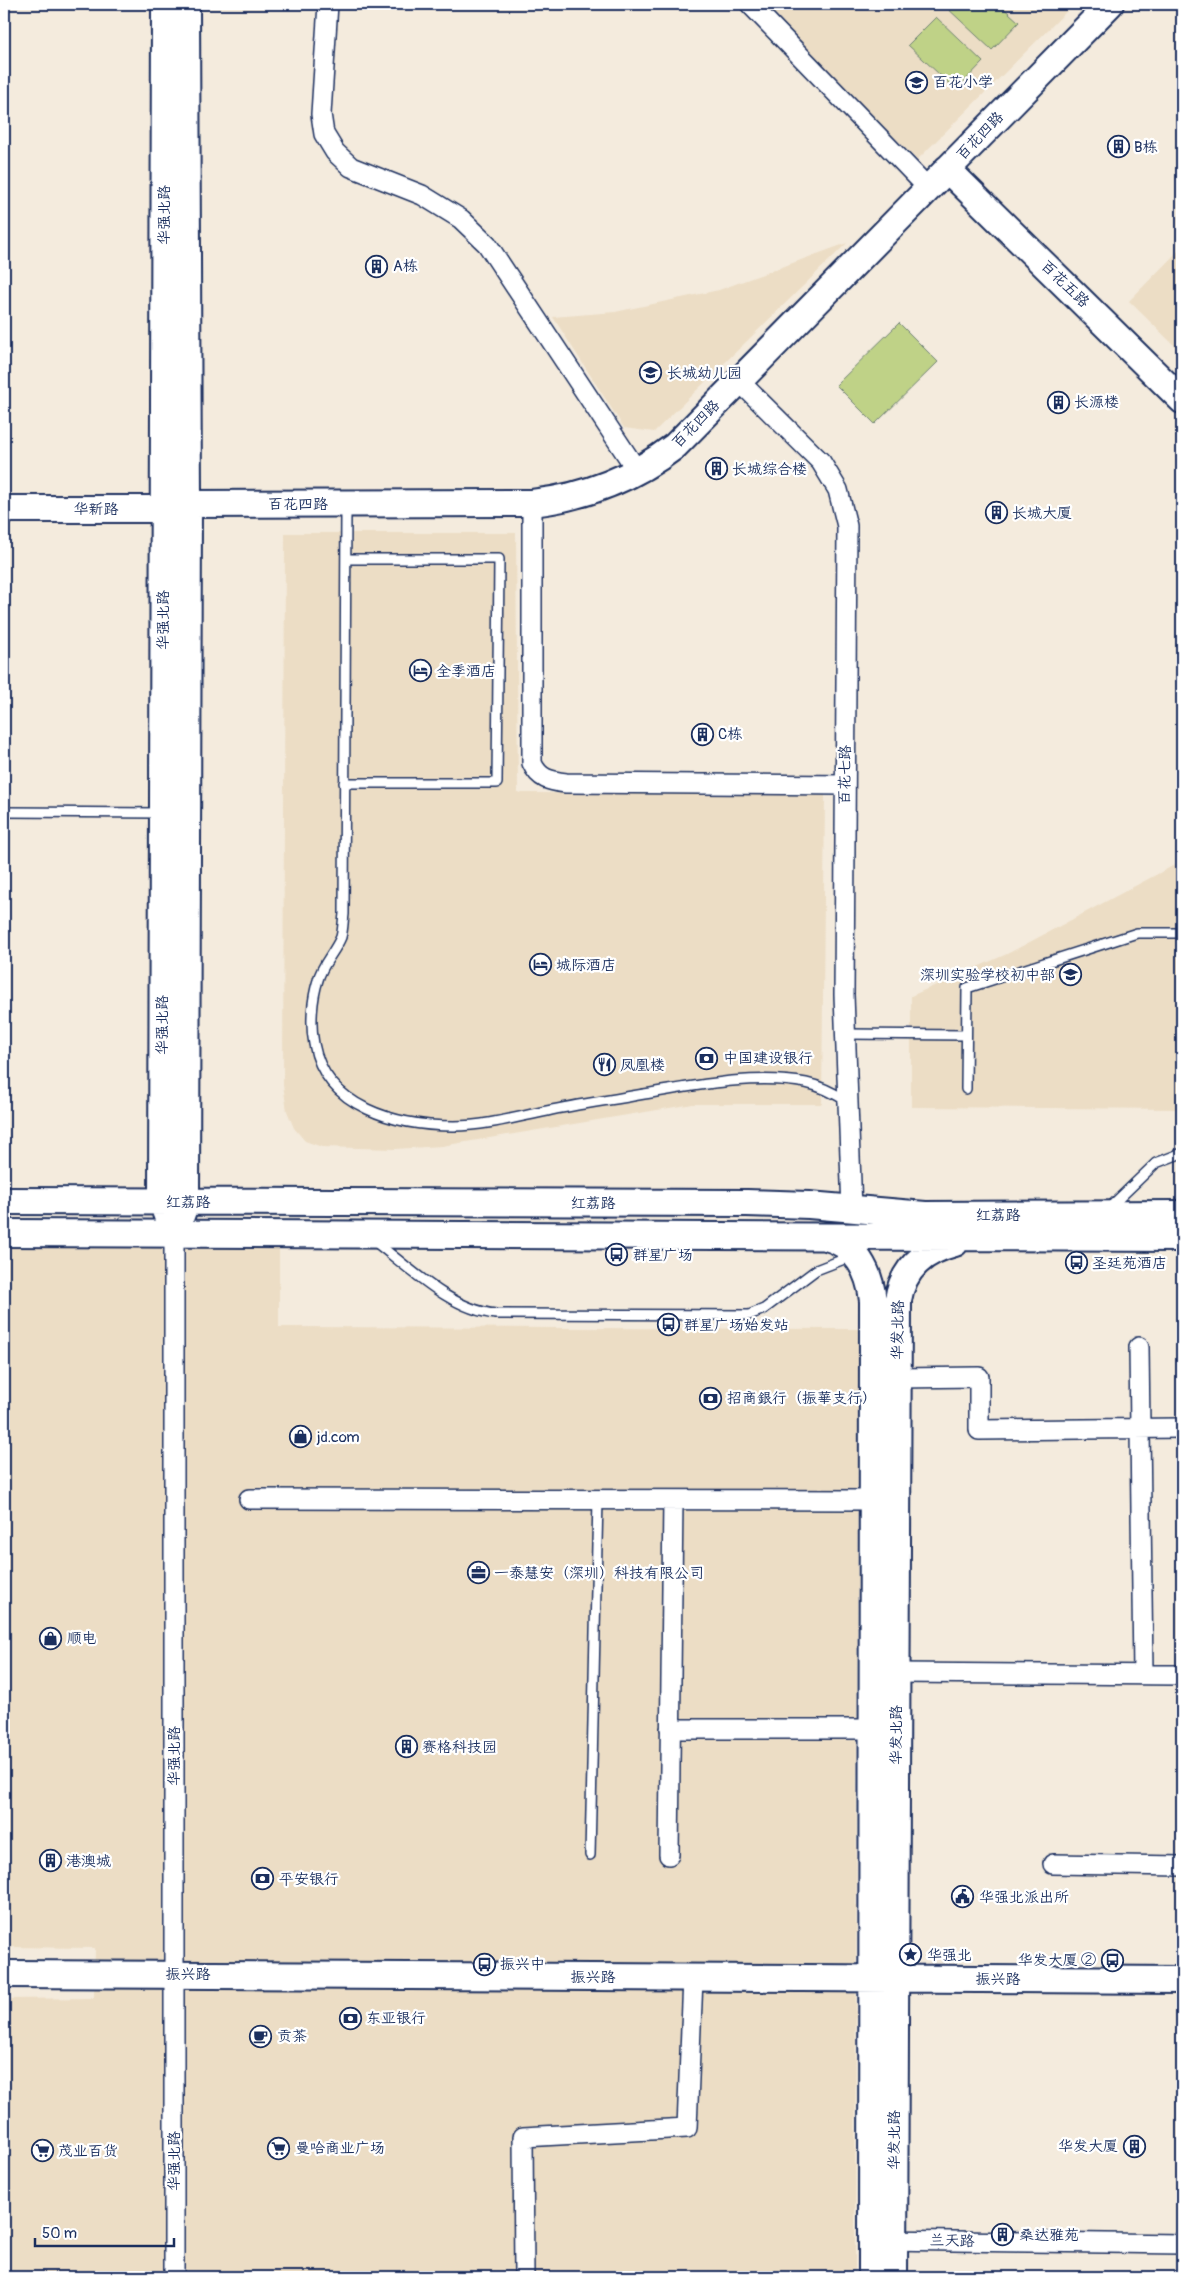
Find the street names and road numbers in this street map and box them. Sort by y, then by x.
street label: 百花四路 [952,108,1008,164]
street label: 华强北路 [155,185,174,245]
street label: 百花五路 [1037,256,1093,312]
street label: 百花四路 [668,396,724,452]
street label: 百花四路 [268,495,328,514]
street label: 华新路 [73,500,119,519]
street label: 华强北路 [154,590,173,650]
street label: 百花七路 [835,745,855,805]
street label: 华强北路 [153,995,172,1055]
street label: 红荔路 [165,1193,211,1212]
street label: 红荔路 [570,1194,616,1213]
street label: 红荔路 [975,1206,1021,1225]
street label: 华发北路 [888,1300,908,1360]
street label: 华发北路 [887,1705,906,1765]
street label: 华强北路 [165,1726,184,1786]
street label: 振兴路 [165,1965,211,1984]
street label: 振兴路 [570,1968,616,1987]
street label: 振兴路 [975,1970,1021,1989]
street label: 华发北路 [885,2110,904,2170]
street label: 华强北路 [165,2131,184,2191]
street label: 兰天路 [929,2231,975,2251]

